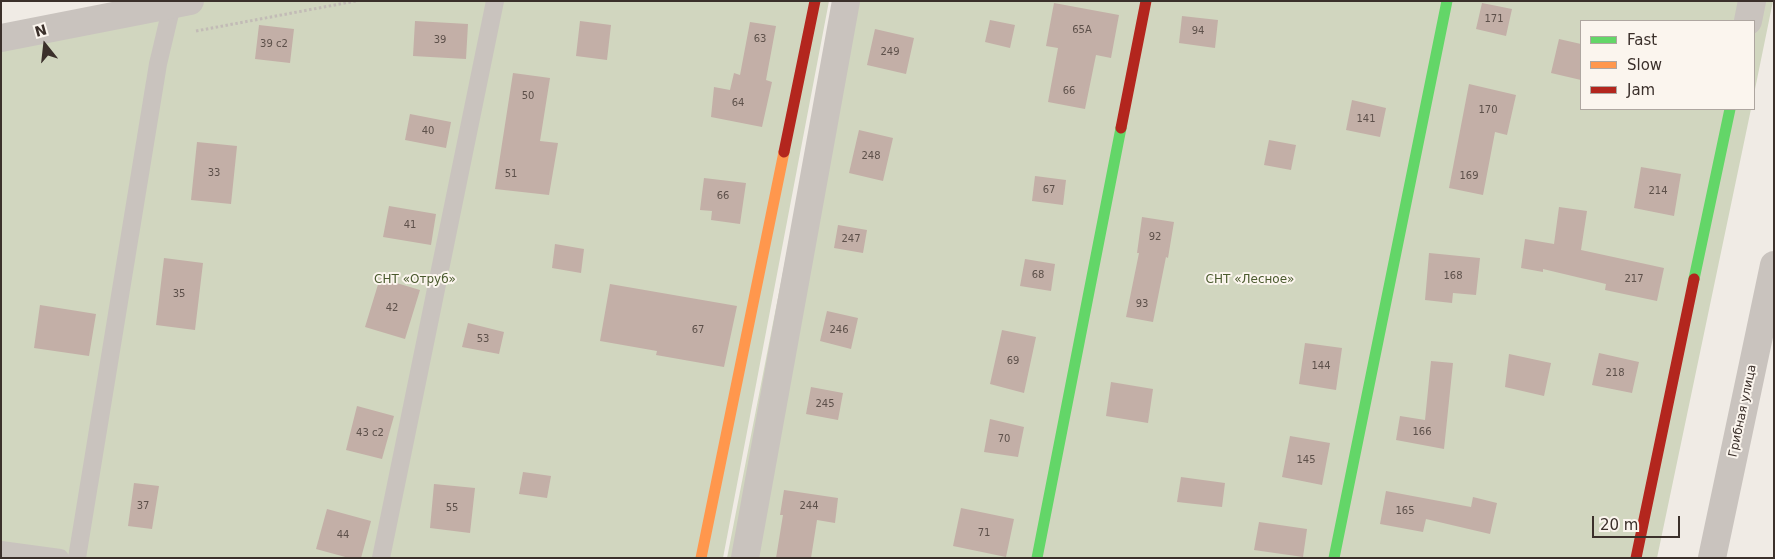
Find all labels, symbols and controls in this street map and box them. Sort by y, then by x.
house number: 171 [1484,13,1504,25]
north arrow [20,20,70,70]
legend [1580,20,1755,110]
text: N [33,21,49,40]
house number: 65А [1072,24,1092,36]
house number: 94 [1192,25,1204,37]
text: Fast [1627,31,1657,49]
house number: 63 [754,33,766,45]
house number: 39 [434,34,446,46]
house number: 39 с2 [260,38,288,50]
house number: 249 [880,46,900,58]
text: Slow [1627,56,1662,74]
text: Jam [1627,81,1655,99]
house number: 66 [1063,85,1075,97]
house number: 50 [522,90,534,102]
house number: 64 [732,97,744,109]
house number: 170 [1478,104,1498,116]
house number: 141 [1356,113,1376,125]
house number: 40 [422,125,434,137]
house number: 248 [861,150,881,162]
house number: 33 [208,167,220,179]
house number: 51 [505,168,517,180]
house number: 169 [1459,170,1479,182]
house number: 67 [1043,184,1055,196]
house number: 214 [1648,185,1668,197]
house number: 66 [717,190,729,202]
house number: 41 [404,219,416,231]
house number: 92 [1149,231,1161,243]
house number: 247 [841,233,861,245]
house number: 68 [1032,269,1044,281]
house number: 168 [1443,270,1463,282]
park label: СНТ «Отруб» [374,273,456,287]
park label: СНТ «Лесное» [1206,273,1294,287]
house number: 217 [1624,273,1644,285]
house number: 35 [173,288,185,300]
house number: 93 [1136,298,1148,310]
house number: 42 [386,302,398,314]
house number: 67 [692,324,704,336]
house number: 246 [829,324,849,336]
house number: 53 [477,333,489,345]
house number: 69 [1007,355,1019,367]
house number: 144 [1311,360,1331,372]
street label: Грибная улица [1726,363,1760,459]
house number: 218 [1605,367,1625,379]
house number: 245 [815,398,835,410]
house number: 166 [1412,426,1432,438]
house number: 43 с2 [356,427,384,439]
house number: 70 [998,433,1010,445]
house number: 145 [1296,454,1316,466]
house number: 37 [137,500,149,512]
house number: 244 [799,500,819,512]
house number: 55 [446,502,458,514]
house number: 165 [1395,505,1415,517]
scale bar [1595,506,1682,538]
text: 20 m [1600,516,1638,534]
house number: 71 [978,527,990,539]
house number: 44 [337,529,349,541]

